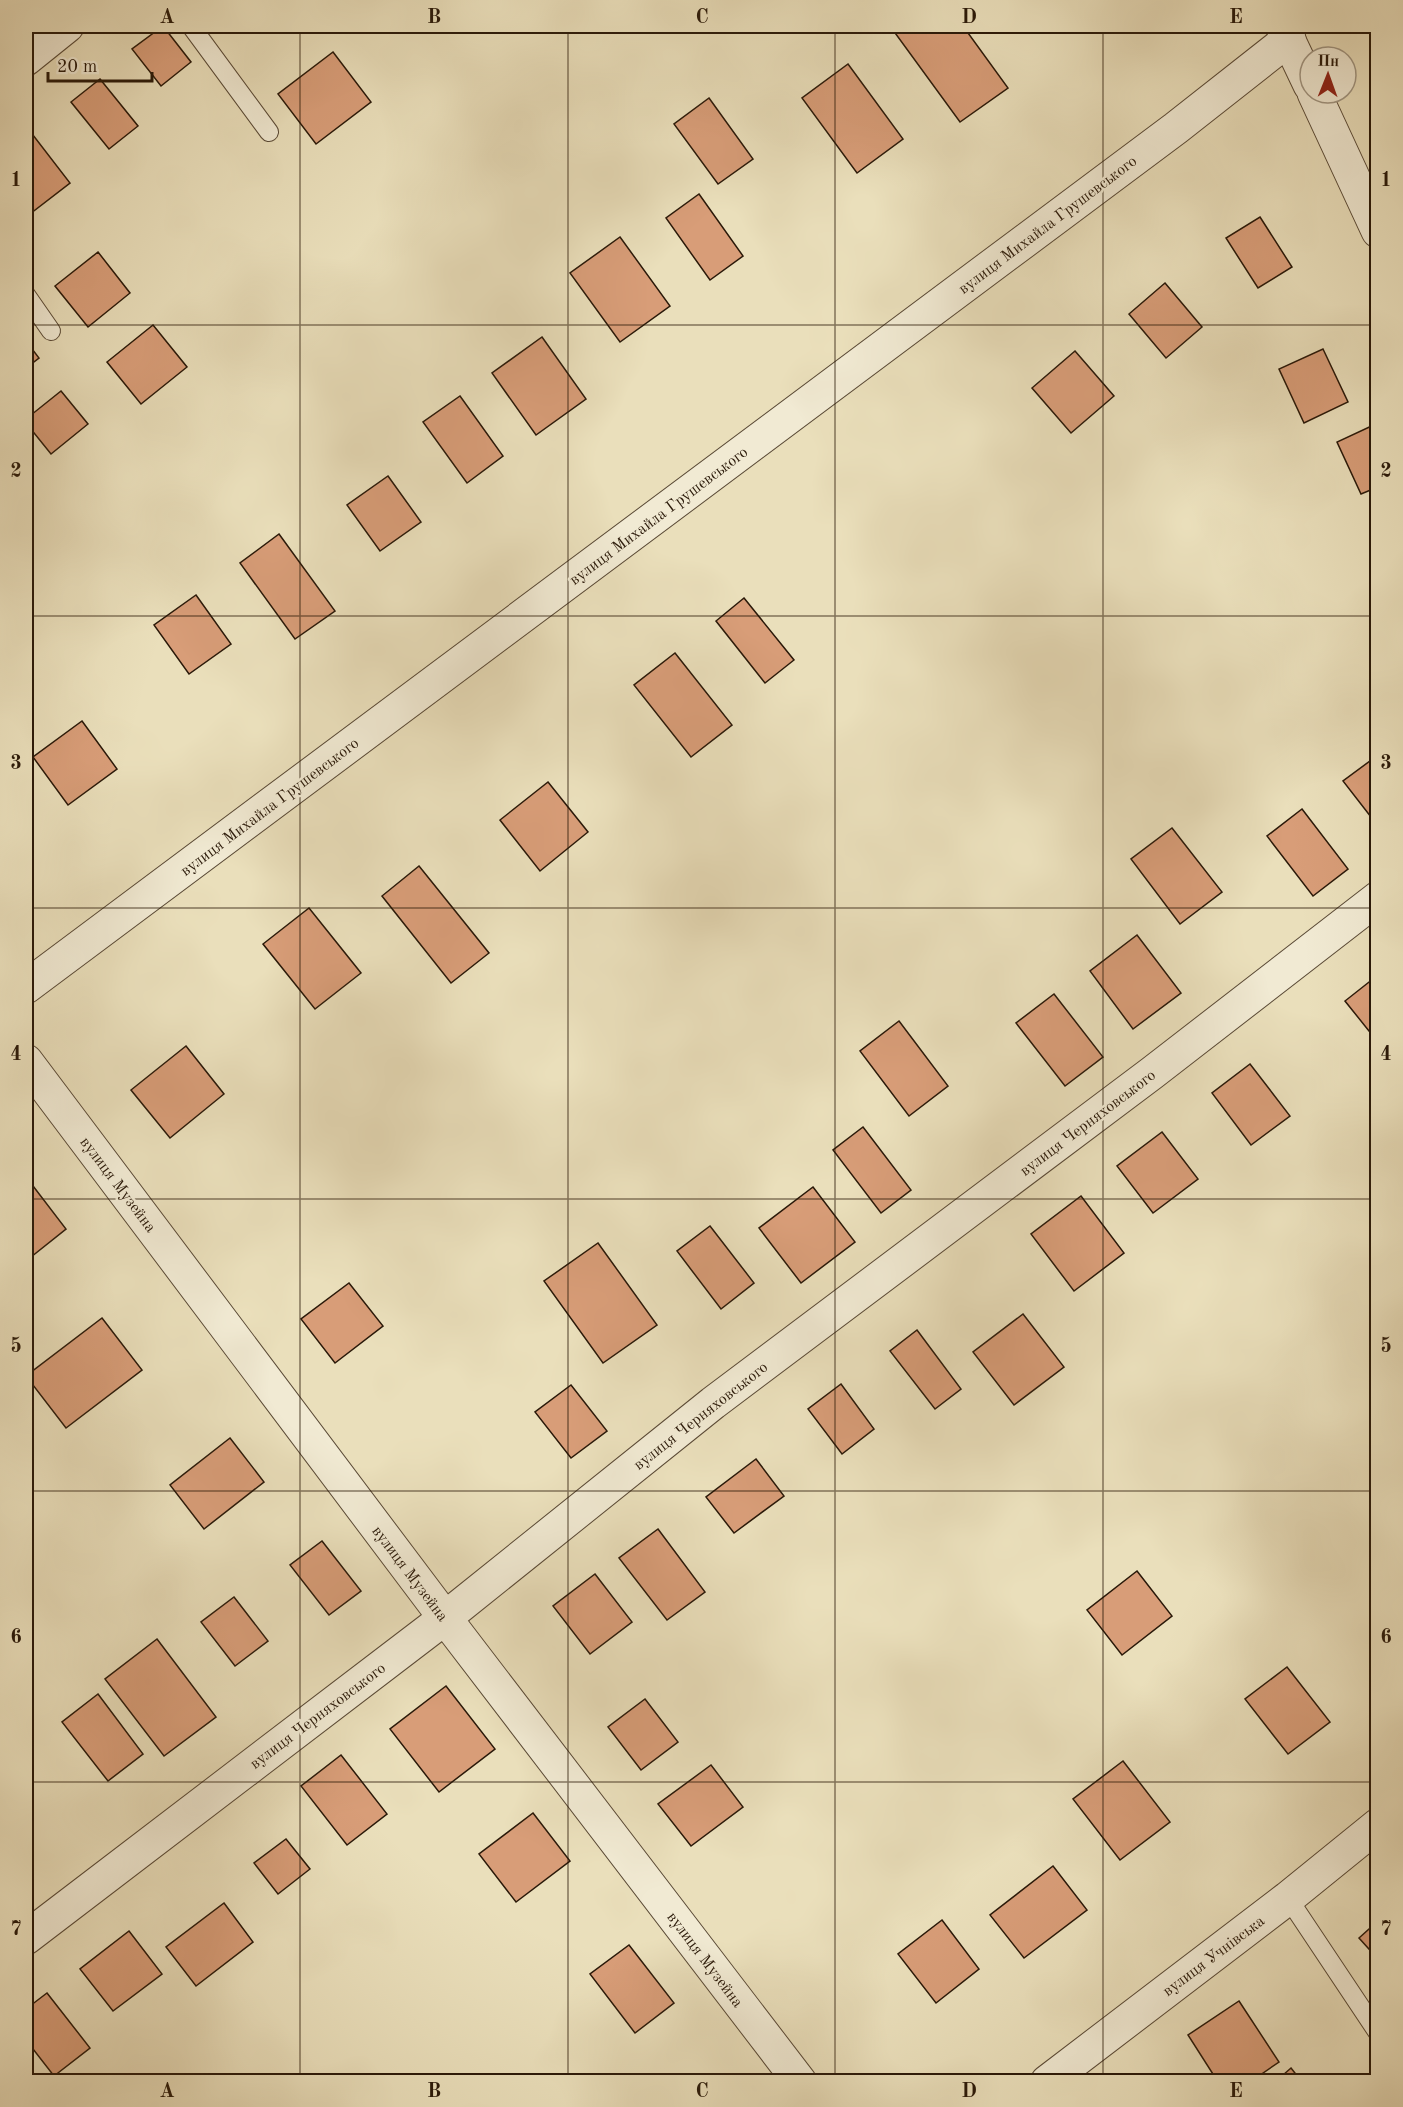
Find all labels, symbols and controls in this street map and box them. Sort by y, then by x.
text: A [159,8,175,28]
text: B [427,8,441,28]
text: C [695,8,709,28]
text: D [961,8,977,28]
text: E [1229,8,1243,28]
scale bar [48,45,152,83]
north arrow [1298,45,1358,105]
text: Пн [1317,54,1339,70]
text: 20 m [57,58,97,76]
street label: вулиця Михайла Грушевського [956,153,1140,298]
text: 1 [10,171,22,191]
text: 1 [1380,171,1392,191]
street label: вулиця Михайла Грушевського [567,444,751,589]
text: 2 [10,462,22,482]
text: 2 [1380,462,1392,482]
street label: вулиця Михайла Грушевського [178,735,362,880]
text: 3 [10,754,22,774]
text: 3 [1380,754,1392,774]
text: 4 [10,1045,22,1065]
text: 4 [1380,1045,1392,1065]
street label: вулиця Черняховського [1017,1067,1159,1180]
street label: вулиця Музейна [76,1134,158,1236]
text: 5 [10,1336,22,1357]
text: 5 [1380,1336,1392,1357]
street label: вулиця Черняховського [631,1359,771,1474]
street label: вулиця Музейна [368,1523,450,1625]
text: 6 [10,1628,22,1648]
text: 6 [1380,1628,1392,1648]
street label: вулиця Черняховського [247,1660,389,1773]
street label: вулиця Музейна [663,1909,745,2011]
street label: вулиця Учнівська [1160,1913,1268,2000]
text: 7 [10,1920,22,1940]
text: 7 [1380,1920,1392,1940]
text: A [159,2082,175,2102]
text: B [427,2082,441,2102]
text: C [695,2082,709,2102]
text: D [961,2082,977,2102]
text: E [1229,2082,1243,2102]

